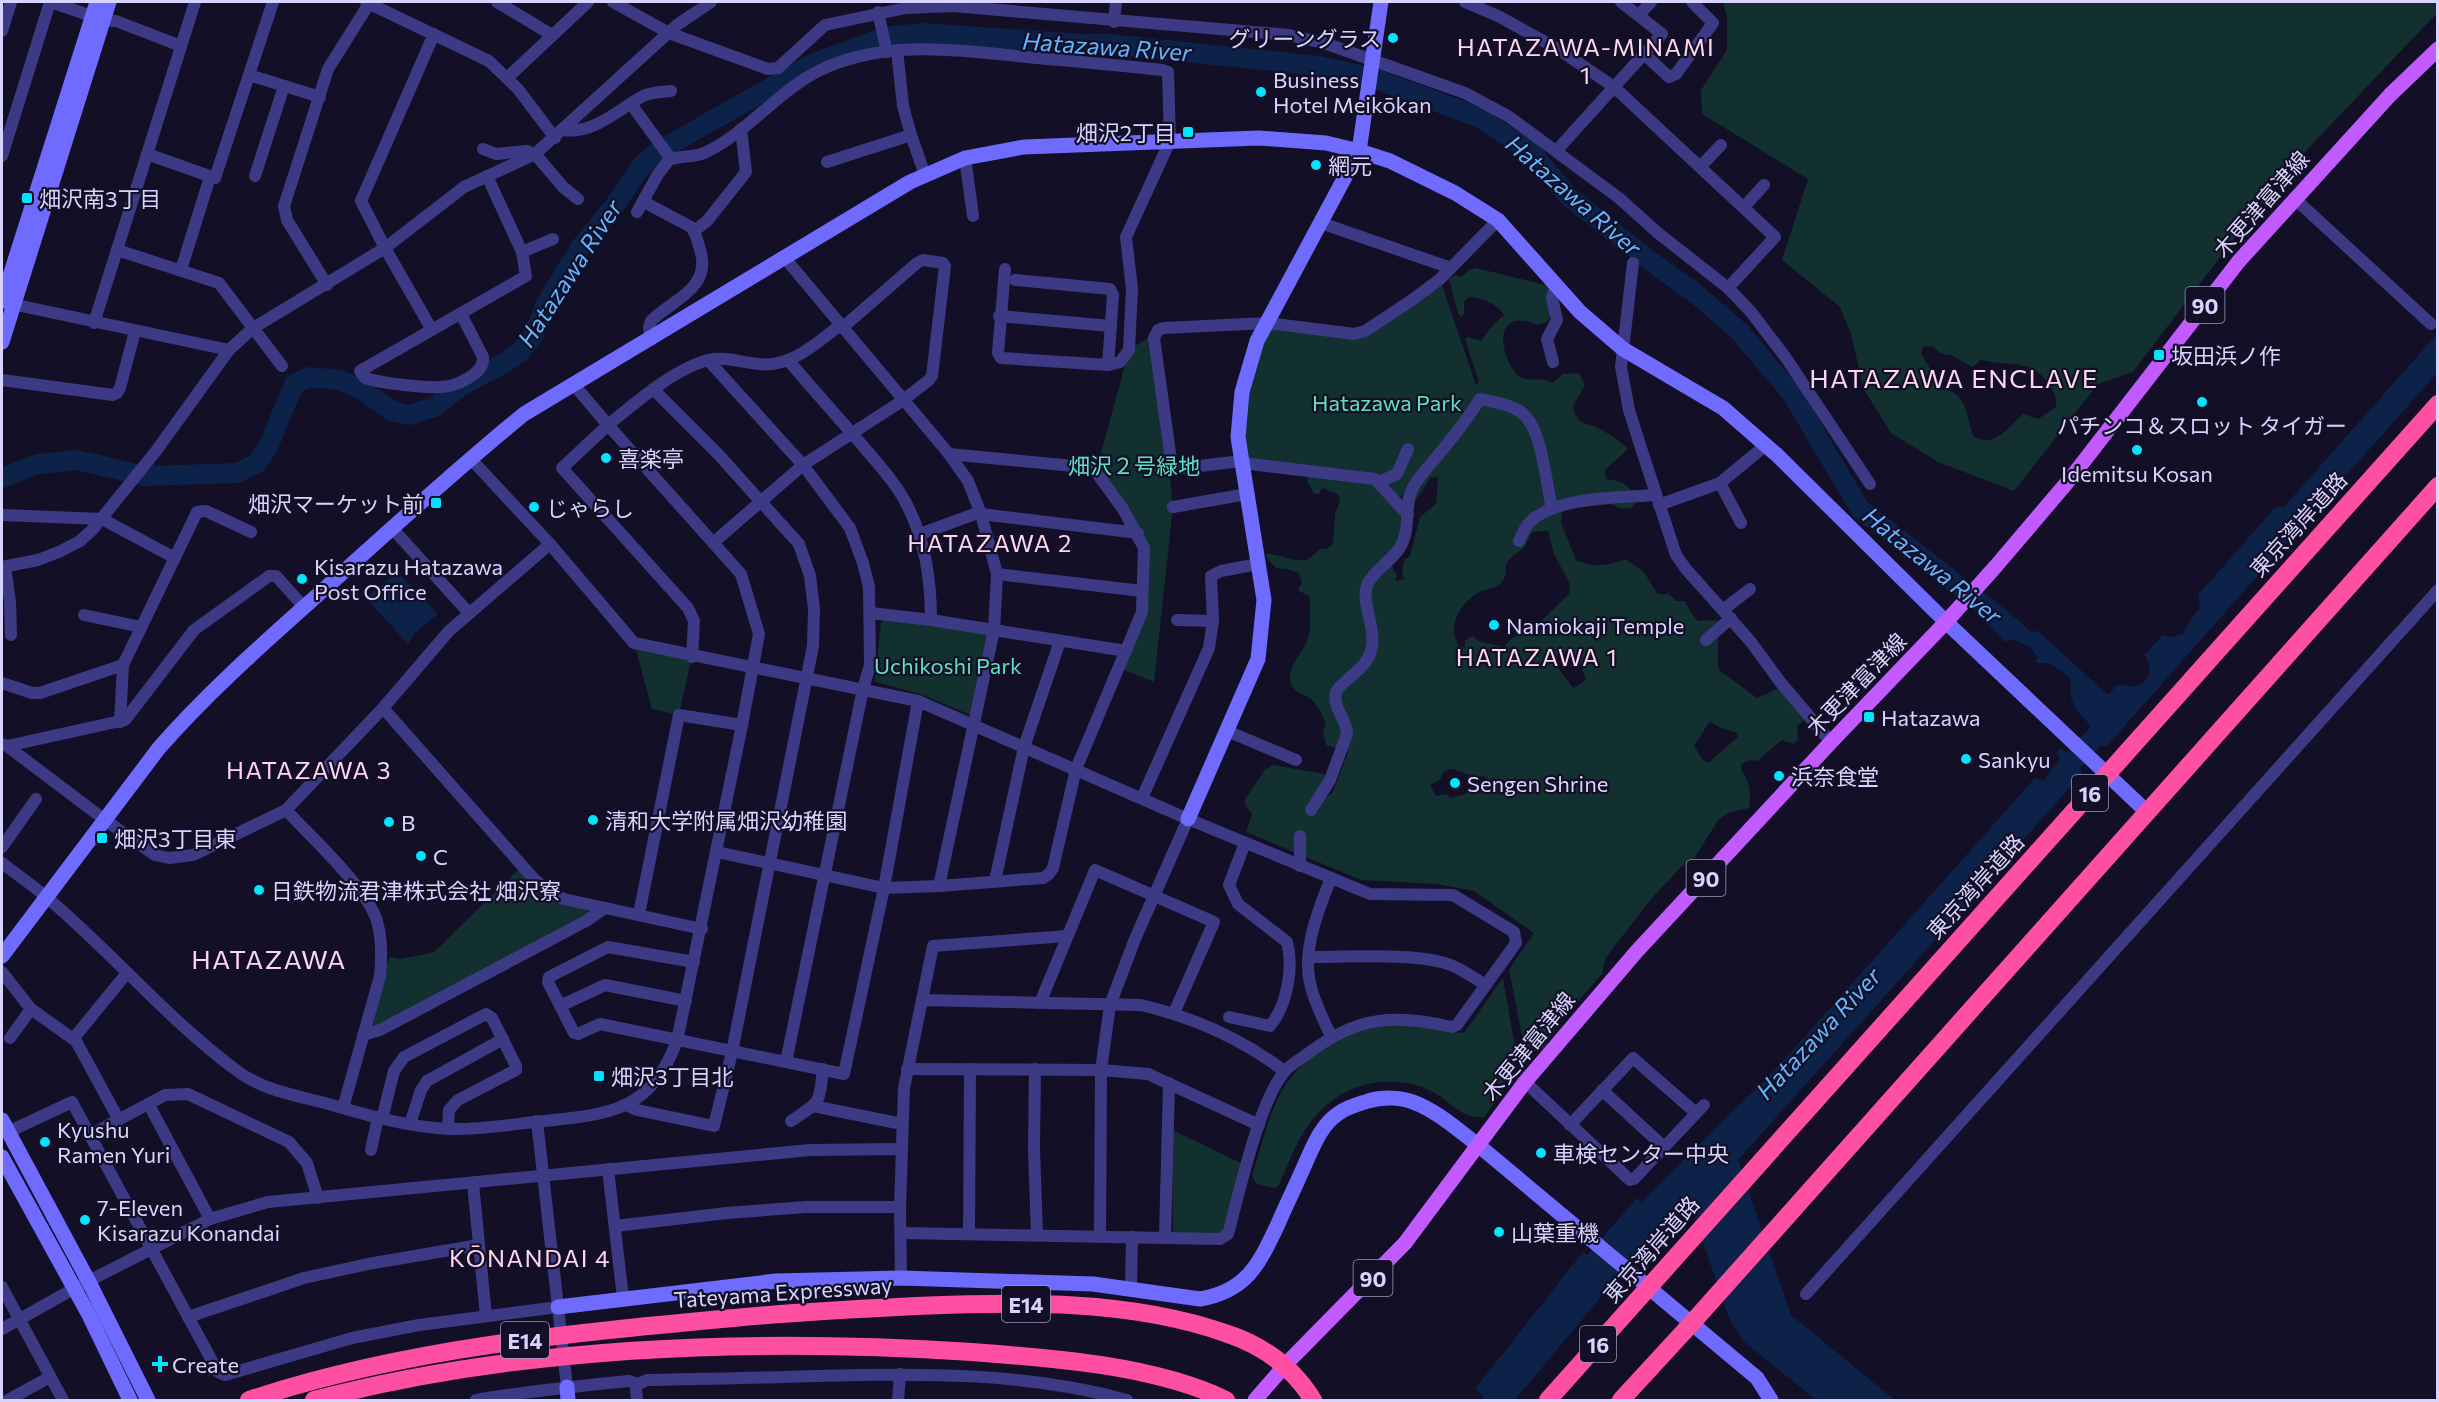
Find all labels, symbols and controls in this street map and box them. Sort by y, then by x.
place label: グリーングラス [1229,25,1381,52]
water label: Hatazawa River [1021,26,1194,66]
marker: グリーングラス [1386,31,1400,45]
district label: HATAZAWA-MINAMI 1 [1457,32,1715,89]
place label: Business Hotel Meikōkan [1273,66,1432,118]
marker: Business Hotel Meikōkan [1254,85,1268,99]
place label: 畑沢2丁目 [1076,119,1176,146]
marker: 畑沢2丁目 [1181,125,1195,139]
water label: Hatazawa River [1500,128,1649,262]
street label: 木更津富津線 [2208,145,2314,263]
place label: 網元 [1328,152,1372,179]
marker: 網元 [1309,158,1323,172]
place label: 畑沢南3丁目 [39,185,162,212]
marker: 畑沢南3丁目 [20,191,34,205]
water label: Hatazawa River [511,193,628,352]
road number: 90 [2186,287,2224,323]
place label: 坂田浜ノ作 [2171,342,2281,369]
marker: 坂田浜ノ作 [2152,348,2166,362]
district label: HATAZAWA ENCLAVE [1809,362,2099,393]
park label: Hatazawa Park [1312,389,1462,416]
marker: パチンコ＆スロット タイガー [2195,395,2209,409]
place label: パチンコ＆スロット タイガー [2057,412,2347,439]
marker: Idemitsu Kosan [2130,443,2144,457]
place label: 喜楽亭 [618,445,684,472]
marker: 喜楽亭 [599,451,613,465]
park label: 畑沢２号緑地 [1068,452,1200,479]
place label: Idemitsu Kosan [2061,460,2213,487]
street label: 東京湾岸道路 [2244,466,2352,582]
place label: 畑沢マーケット前 [248,490,424,517]
place label: じゃらし [546,494,634,521]
marker: 畑沢マーケット前 [429,496,443,510]
marker: じゃらし [527,500,541,514]
water label: Hatazawa River [1858,500,2009,631]
district label: HATAZAWA 2 [907,528,1073,557]
place label: Kisarazu Hatazawa Post Office [314,553,503,605]
marker: Kisarazu Hatazawa Post Office [295,572,309,586]
place label: Namiokaji Temple [1506,612,1684,639]
marker: Namiokaji Temple [1487,618,1501,632]
street label: 木更津富津線 [1800,627,1912,741]
district label: HATAZAWA 1 [1456,642,1618,671]
park label: Uchikoshi Park [874,652,1022,679]
place label: Hatazawa [1881,704,1981,731]
marker: Hatazawa [1862,710,1876,724]
place label: Sankyu [1978,746,2051,773]
marker: Sankyu [1959,752,1973,766]
district label: HATAZAWA 3 [226,755,392,784]
place label: 浜奈食堂 [1791,763,1879,790]
marker: 浜奈食堂 [1772,769,1786,783]
place label: Sengen Shrine [1467,770,1608,797]
road number: 16 [2072,775,2108,811]
marker: Sengen Shrine [1448,776,1462,790]
place label: 清和大学附属畑沢幼稚園 [605,807,847,834]
place label: B [401,809,415,836]
marker: 清和大学附属畑沢幼稚園 [586,813,600,827]
marker: B [382,815,396,829]
place label: 畑沢3丁目東 [114,825,237,852]
street label: 東京湾岸道路 [1921,828,2029,944]
marker: 畑沢3丁目東 [95,831,109,845]
place label: C [433,843,448,870]
marker: C [414,849,428,863]
road number: 90 [1686,860,1726,896]
place label: 日鉄物流君津株式会社 畑沢寮 [271,877,561,904]
marker: 日鉄物流君津株式会社 畑沢寮 [252,883,266,897]
district label: HATAZAWA [191,943,347,974]
water label: Hatazawa River [1750,960,1887,1105]
street label: 木更津富津線 [1476,986,1580,1106]
place label: 畑沢3丁目北 [611,1063,734,1090]
marker: 畑沢3丁目北 [592,1069,606,1083]
place label: Kyushu Ramen Yuri [57,1116,171,1168]
marker: Kyushu Ramen Yuri [38,1135,52,1149]
place label: 車検センター中央 [1553,1140,1729,1167]
marker: 車検センター中央 [1534,1146,1548,1160]
street label: 東京湾岸道路 [1598,1190,1704,1308]
place label: 7-Eleven Kisarazu Konandai [97,1194,280,1246]
marker: 7-Eleven Kisarazu Konandai [78,1213,92,1227]
place label: 山葉重機 [1511,1219,1599,1246]
marker: 山葉重機 [1492,1225,1506,1239]
district label: KŌNANDAI 4 [449,1243,611,1272]
road number: 90 [1354,1260,1392,1296]
street label: Tateyama Expressway [673,1271,893,1313]
road number: E14 [1002,1286,1050,1322]
road number: E14 [501,1322,549,1358]
road number: 16 [1580,1326,1616,1362]
place label: Create [172,1351,239,1378]
marker: Create [153,1357,167,1371]

